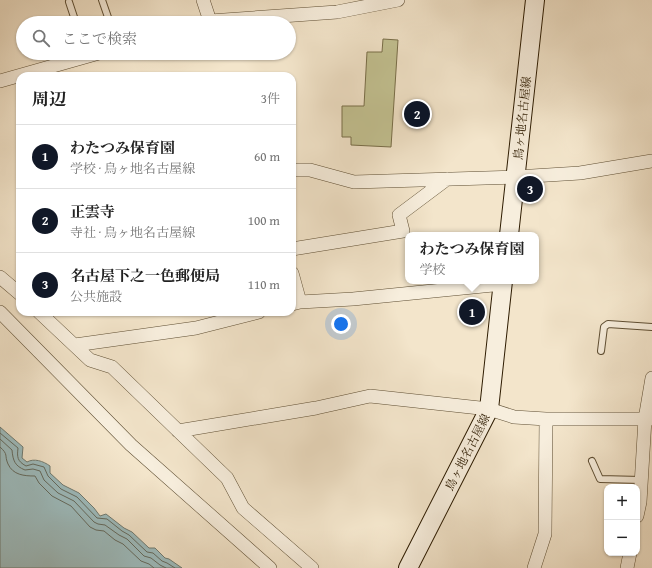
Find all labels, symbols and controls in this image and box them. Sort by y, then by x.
search box [16,16,296,60]
icon: search [30,27,52,49]
text: ここで検索 [62,28,137,49]
street label: 鳥ヶ地名古屋線 [509,75,535,161]
text: 周辺 [32,86,66,111]
text: 3件 [261,89,280,108]
pin: 2 [404,99,430,129]
text: わたつみ保育園 [70,137,175,158]
text: 1 [42,147,48,166]
text: 60 m [254,147,280,166]
text: 学校 · 鳥ヶ地名古屋線 [70,159,195,178]
pin: 3 [517,174,543,204]
text: 正雲寺 [70,201,115,222]
text: 2 [42,211,48,230]
text: 100 m [248,211,280,230]
text: 寺社 · 鳥ヶ地名古屋線 [70,223,195,242]
popup [405,232,539,284]
text: わたつみ保育園 [419,238,525,259]
text: 学校 [419,260,446,279]
text: 名古屋下之一色郵便局 [70,265,220,286]
text: 3 [42,275,48,294]
text: 110 m [248,275,280,294]
text: 公共施設 [70,287,122,306]
pin: 1 [459,297,485,327]
your location [331,314,351,334]
street label: 鳥ヶ地名古屋線 [440,411,494,493]
map controls [604,484,640,556]
button: + [604,484,640,520]
button: − [604,520,640,556]

